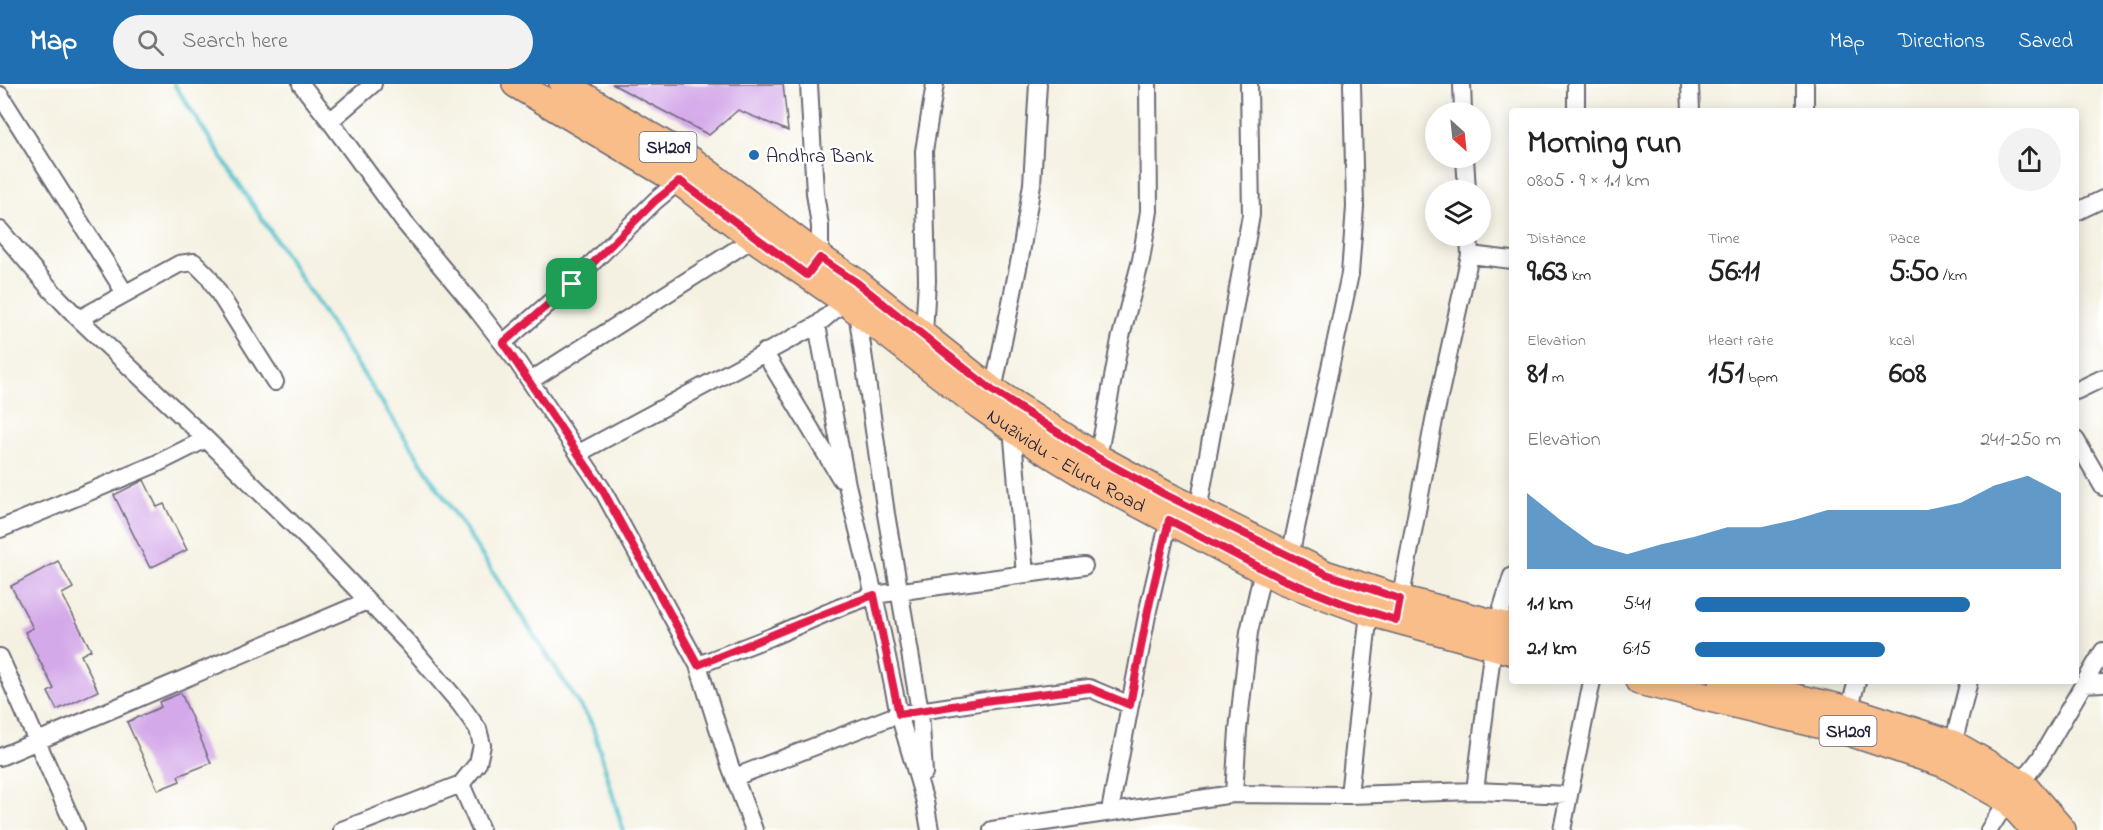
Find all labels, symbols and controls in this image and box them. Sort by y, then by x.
search box [113,15,533,69]
text: Map [30,22,77,63]
icon: search [134,26,167,59]
text: Search here [182,26,288,58]
text: Map [1829,27,1865,57]
text: Directions [1898,27,1985,57]
text: Saved [2018,27,2073,57]
north arrow [1425,102,1491,168]
map controls [1425,102,1491,246]
text: Morning run [1527,120,1681,168]
button: share [1998,128,2061,191]
road number: SH209 [640,132,696,162]
place label: Andhra Bank [766,143,874,172]
marker: Andhra Bank [747,148,761,162]
text: 08:05 · 9 × 1.1 km [1527,167,1650,196]
button: layers [1425,180,1491,246]
text: Distance [1527,227,1586,251]
text: Time [1708,227,1740,251]
text: Pace [1889,227,1920,251]
text: 9.63 [1527,251,1568,295]
text: 56:11 [1708,251,1760,295]
text: 5:50 [1889,251,1939,295]
pin [546,258,597,309]
text: km [1568,264,1591,288]
text: /km [1939,264,1967,288]
icon: arrive [555,267,588,300]
text: Elevation [1527,329,1586,353]
text: Heart rate [1708,329,1774,353]
text: kcal [1889,329,1914,353]
text: 81 [1527,353,1548,397]
text: 151 [1708,353,1744,397]
text: 608 [1889,353,1926,397]
text: m [1548,366,1564,390]
text: bpm [1744,366,1778,390]
street label: Nuzividu - Eluru Road [980,403,1150,522]
text: Elevation [1527,426,1601,455]
text: 241–250 m [1980,426,2061,455]
text: 1.1 km [1527,590,1573,619]
text: 5:41 [1623,590,1651,619]
text: 2.1 km [1527,635,1577,664]
text: 6:15 [1623,635,1651,664]
road number: SH209 [1820,716,1876,746]

